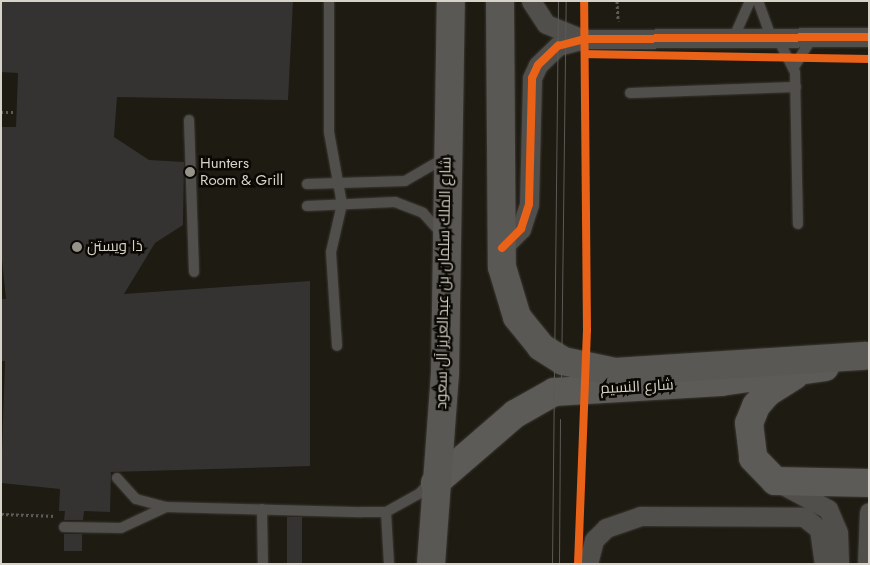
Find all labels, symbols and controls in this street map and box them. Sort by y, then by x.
place label: Hunters Room & Grill [200,154,283,189]
street label: شارع الملك سلمان بن عبدالعزيز آل سعود [433,157,455,409]
marker: Hunters Room & Grill [184,166,196,178]
place label: ذا ويستن [87,238,143,256]
marker: ذا ويستن [71,241,83,253]
street label: شارع النسيم [600,376,674,398]

